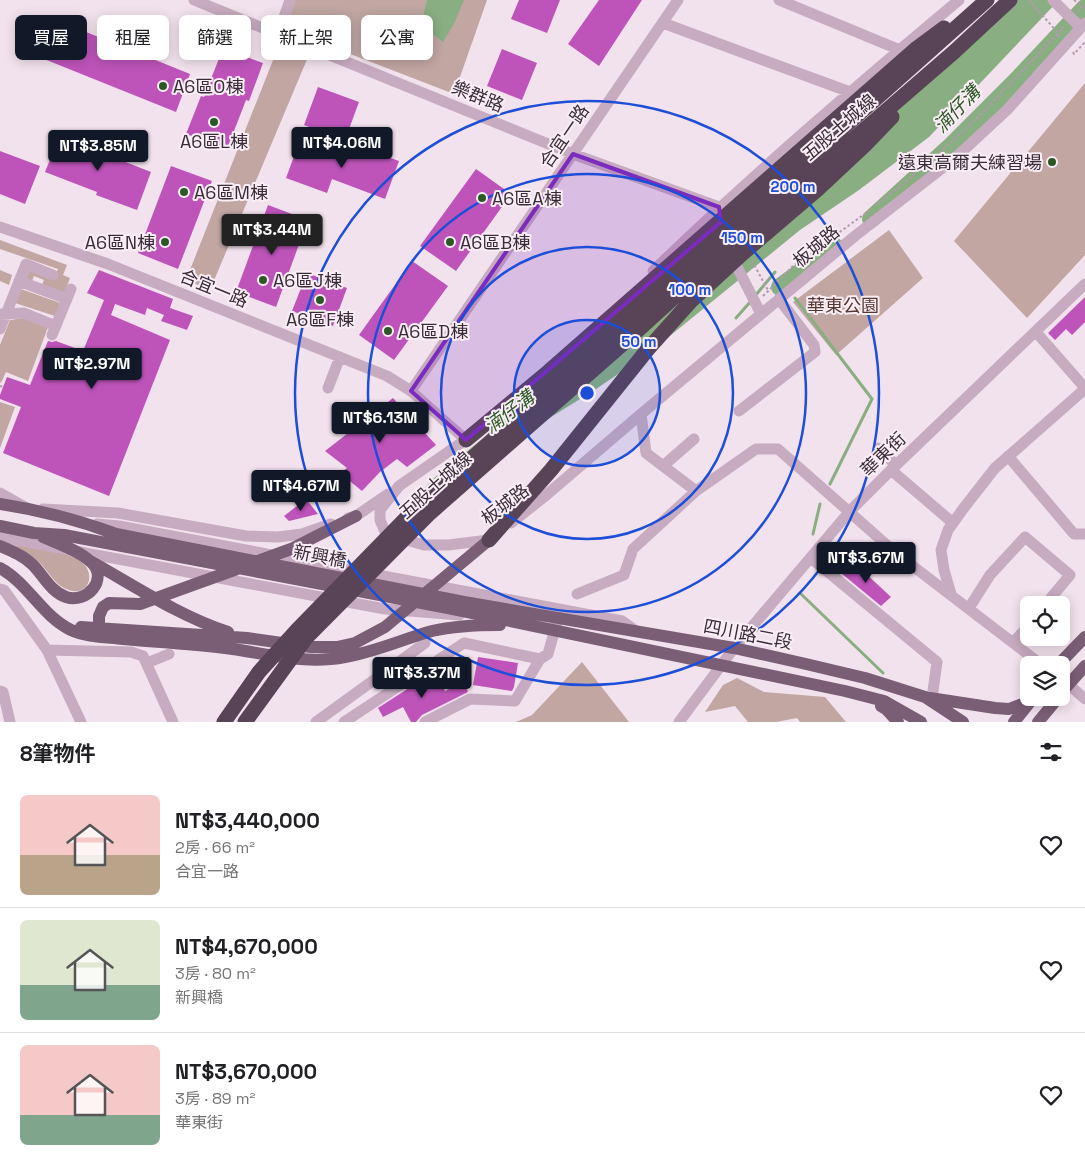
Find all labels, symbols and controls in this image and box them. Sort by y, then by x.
chip: 買屋 [15,15,87,60]
chip: 租屋 [97,15,169,60]
chip: 篩選 [179,15,251,60]
chip: 新上架 [261,15,351,60]
chip: 公寓 [361,15,433,60]
place label: A6區O棟 [173,75,243,98]
street label: 樂群路 [449,75,507,117]
water label: 湳仔溝 [928,78,988,138]
marker: A6區O棟 [157,80,169,92]
street label: 五股土城線 [797,89,881,165]
street label: 合宜一路 [534,100,594,172]
marker: A6區L棟 [208,116,220,128]
pin: NT$4.06M [290,126,394,169]
pin: NT$3.85M [46,130,150,172]
place label: A6區L棟 [180,130,248,153]
text: NT$4.06M [303,132,381,153]
text: NT$3.85M [59,135,137,156]
place label: 遠東高爾夫練習場 [898,151,1042,174]
marker: 遠東高爾夫練習場 [1046,156,1058,168]
text: 200 m [771,177,815,196]
place label: A6區M棟 [194,181,268,204]
marker: A6區M棟 [178,186,190,198]
place label: A6區A棟 [492,187,562,210]
marker: A6區A棟 [476,192,488,204]
pin: NT$3.44M [220,214,324,256]
text: NT$3.44M [233,219,311,240]
street label: 板城路 [788,220,844,272]
text: 150 m [721,228,763,247]
place label: A6區N棟 [85,231,155,254]
place label: A6區B棟 [460,231,530,254]
marker: A6區N棟 [159,236,171,248]
marker: A6區B棟 [444,236,456,248]
street label: 合宜一路 [176,264,252,312]
place label: A6區J棟 [273,269,342,292]
marker: A6區J棟 [257,274,269,286]
text: 100 m [669,280,711,299]
marker: A6區F棟 [314,294,326,306]
park label: 華東公園 [807,294,879,317]
place label: A6區F棟 [286,308,354,331]
place label: A6區D棟 [398,320,468,343]
marker: A6區D棟 [382,325,394,337]
text: 50 m [621,332,657,351]
pin: NT$2.97M [40,348,144,390]
text: NT$2.97M [54,353,130,374]
water label: 湳仔溝 [479,383,542,439]
centre of rings [578,384,596,402]
pin: NT$6.13M [328,402,432,444]
text: NT$6.13M [343,407,417,428]
street label: 華東街 [856,427,910,481]
street label: 五股土城線 [394,446,476,524]
pin: NT$4.67M [249,470,353,512]
text: NT$4.67M [262,475,340,496]
street label: 板城路 [477,479,533,529]
street label: 新興橋 [291,540,349,572]
pin: NT$3.67M [814,542,918,584]
text: NT$3.67M [828,547,904,568]
map controls [1020,596,1070,706]
button: locate [1020,596,1070,646]
street label: 四川路二段 [702,614,794,654]
pin: NT$3.37M [370,656,474,699]
button: layers [1020,656,1070,706]
text: NT$3.37M [383,662,461,683]
icon: filters [1037,738,1065,766]
text: 8筆物件 [20,740,96,767]
text: NT$3,440,000 [175,807,320,834]
icon: home [60,815,120,875]
icon: heart [1037,831,1065,859]
text: 2房 · 66 m² [175,837,255,858]
text: 合宜一路 [175,861,239,882]
text: NT$4,670,000 [175,933,318,960]
icon: home [60,940,120,1000]
icon: heart [1037,956,1065,984]
text: 3房 · 80 m² [175,963,256,984]
text: 新興橋 [175,987,223,1008]
text: NT$3,670,000 [175,1058,317,1085]
icon: home [60,1065,120,1125]
icon: heart [1037,1081,1065,1109]
text: 3房 · 89 m² [175,1088,255,1109]
text: 華東街 [175,1112,223,1133]

